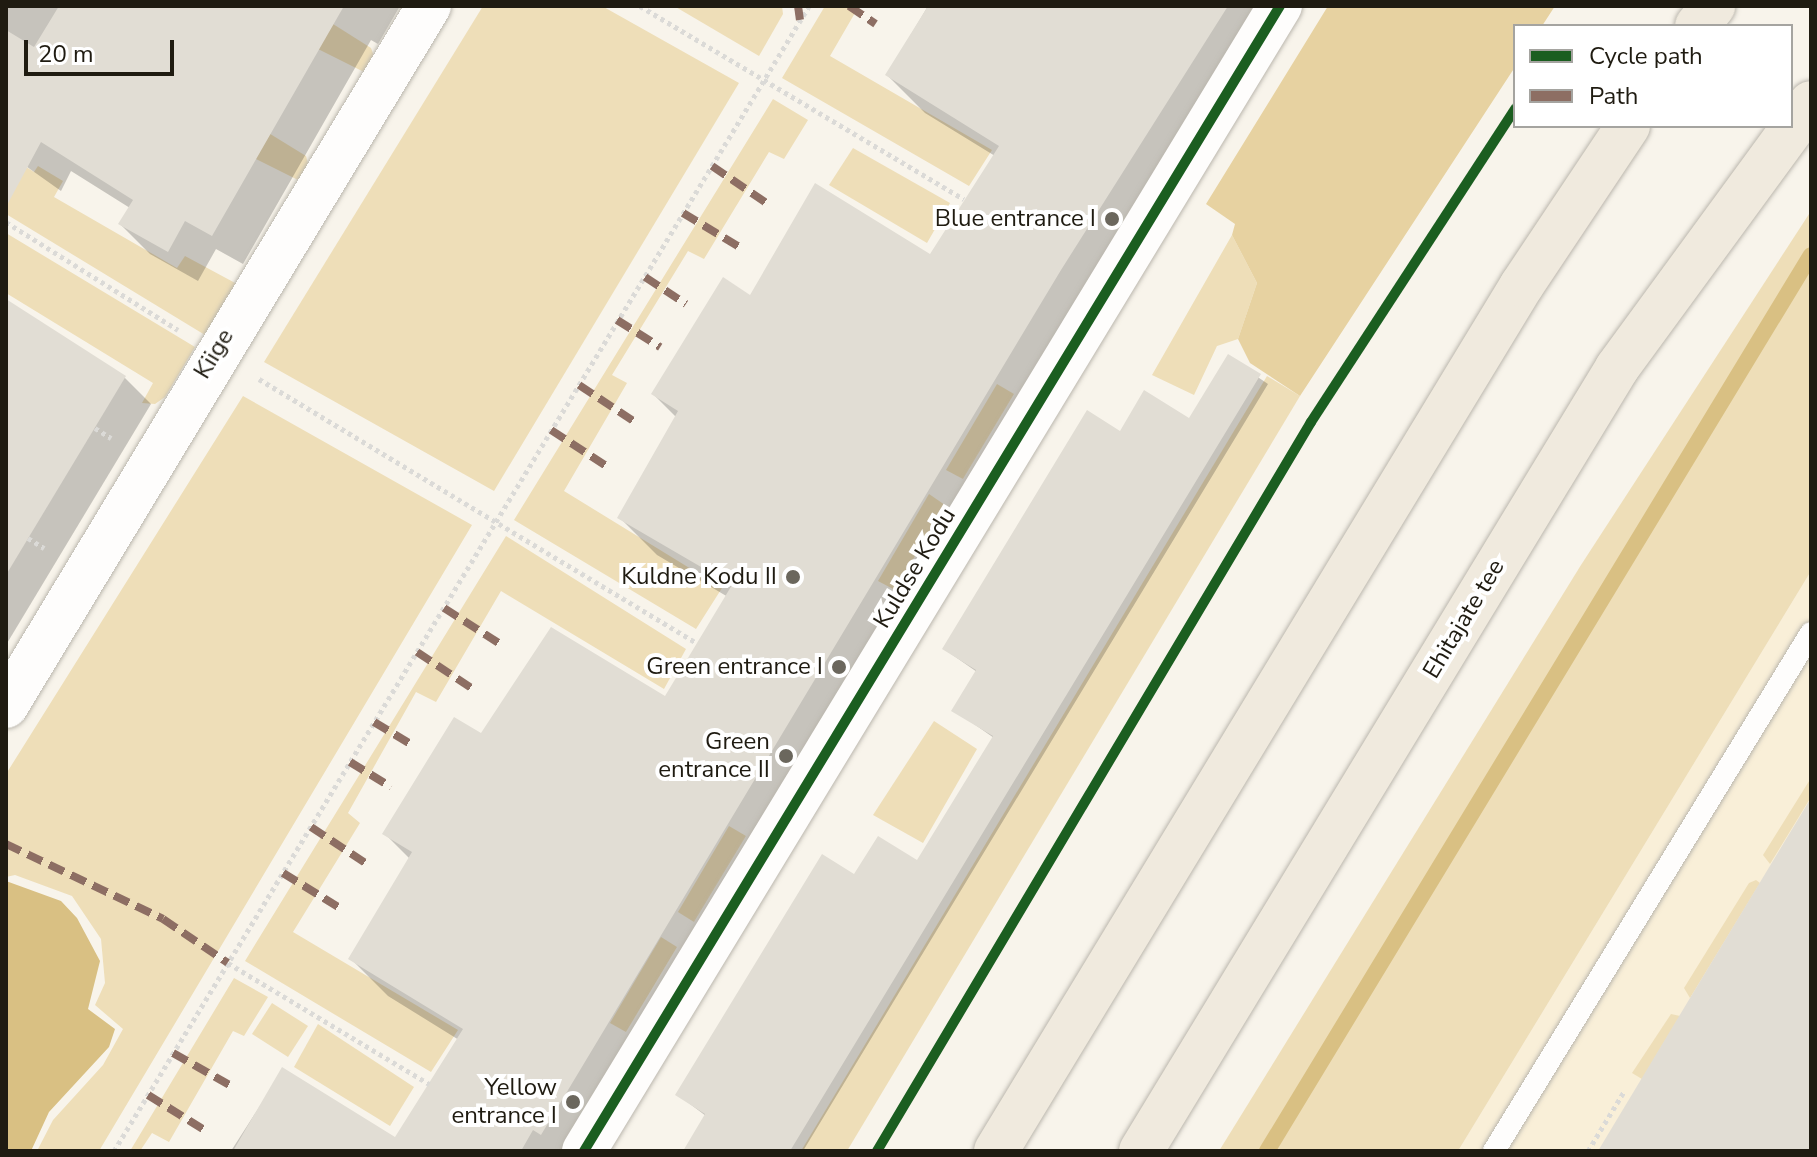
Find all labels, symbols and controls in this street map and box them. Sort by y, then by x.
scale bar [28,24,178,74]
legend [1513,24,1793,128]
text: 20 m [38,38,94,70]
text: Cycle path [1589,40,1703,72]
text: Path [1589,80,1638,112]
place label: Blue entrance I [935,205,1096,233]
marker: Blue entrance I [1103,210,1121,228]
street label: Kiige [188,324,240,384]
street label: Kuldse Kodu [868,503,962,633]
street label: Ehitajate tee [1417,554,1511,684]
place label: Kuldne Kodu II [621,563,777,591]
marker: Kuldne Kodu II [784,568,802,586]
place label: Green entrance I [646,653,823,681]
marker: Green entrance I [830,658,848,676]
place label: Green entrance II [658,728,770,784]
marker: Green entrance II [777,747,795,765]
place label: Yellow entrance I [451,1074,557,1130]
marker: Yellow entrance I [564,1093,582,1111]

